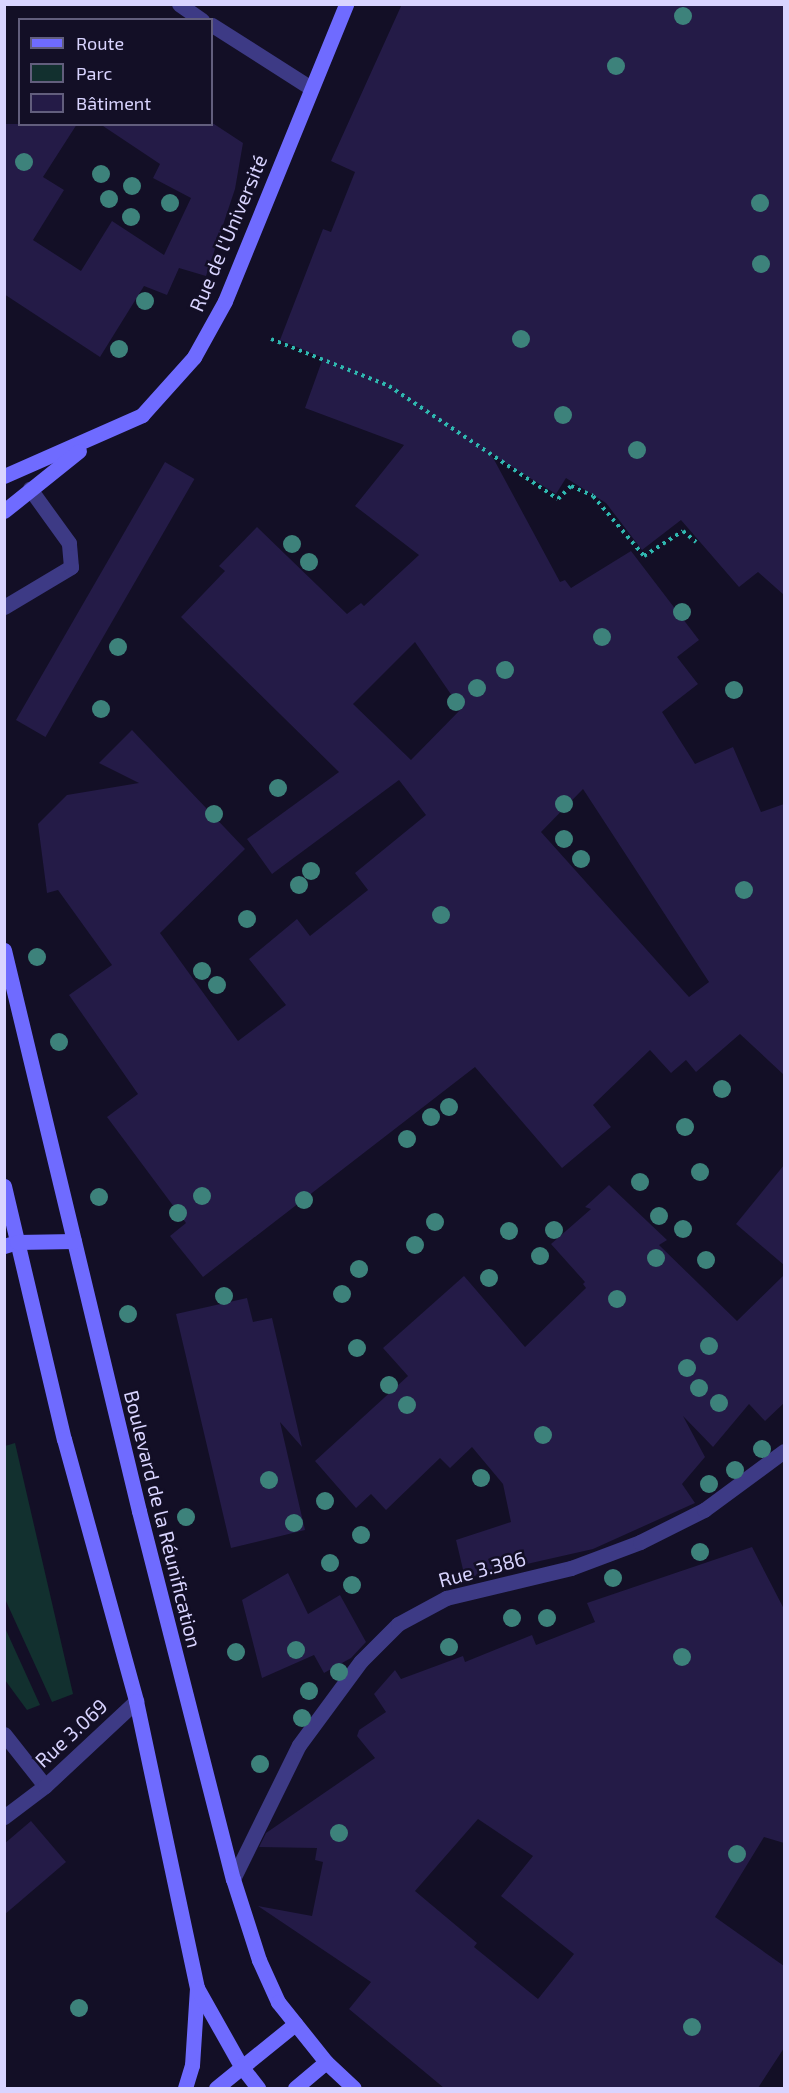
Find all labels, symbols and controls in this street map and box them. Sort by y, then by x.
legend [18,18,213,126]
text: Route [76,32,124,54]
text: Parc [76,62,112,84]
text: Bâtiment [76,92,151,114]
street label: Rue de l'Université [184,151,272,315]
street label: Boulevard de la Réunification [119,1388,207,1650]
street label: Rue 3.386 [436,1546,528,1592]
street label: Rue 3.069 [30,1694,112,1772]

